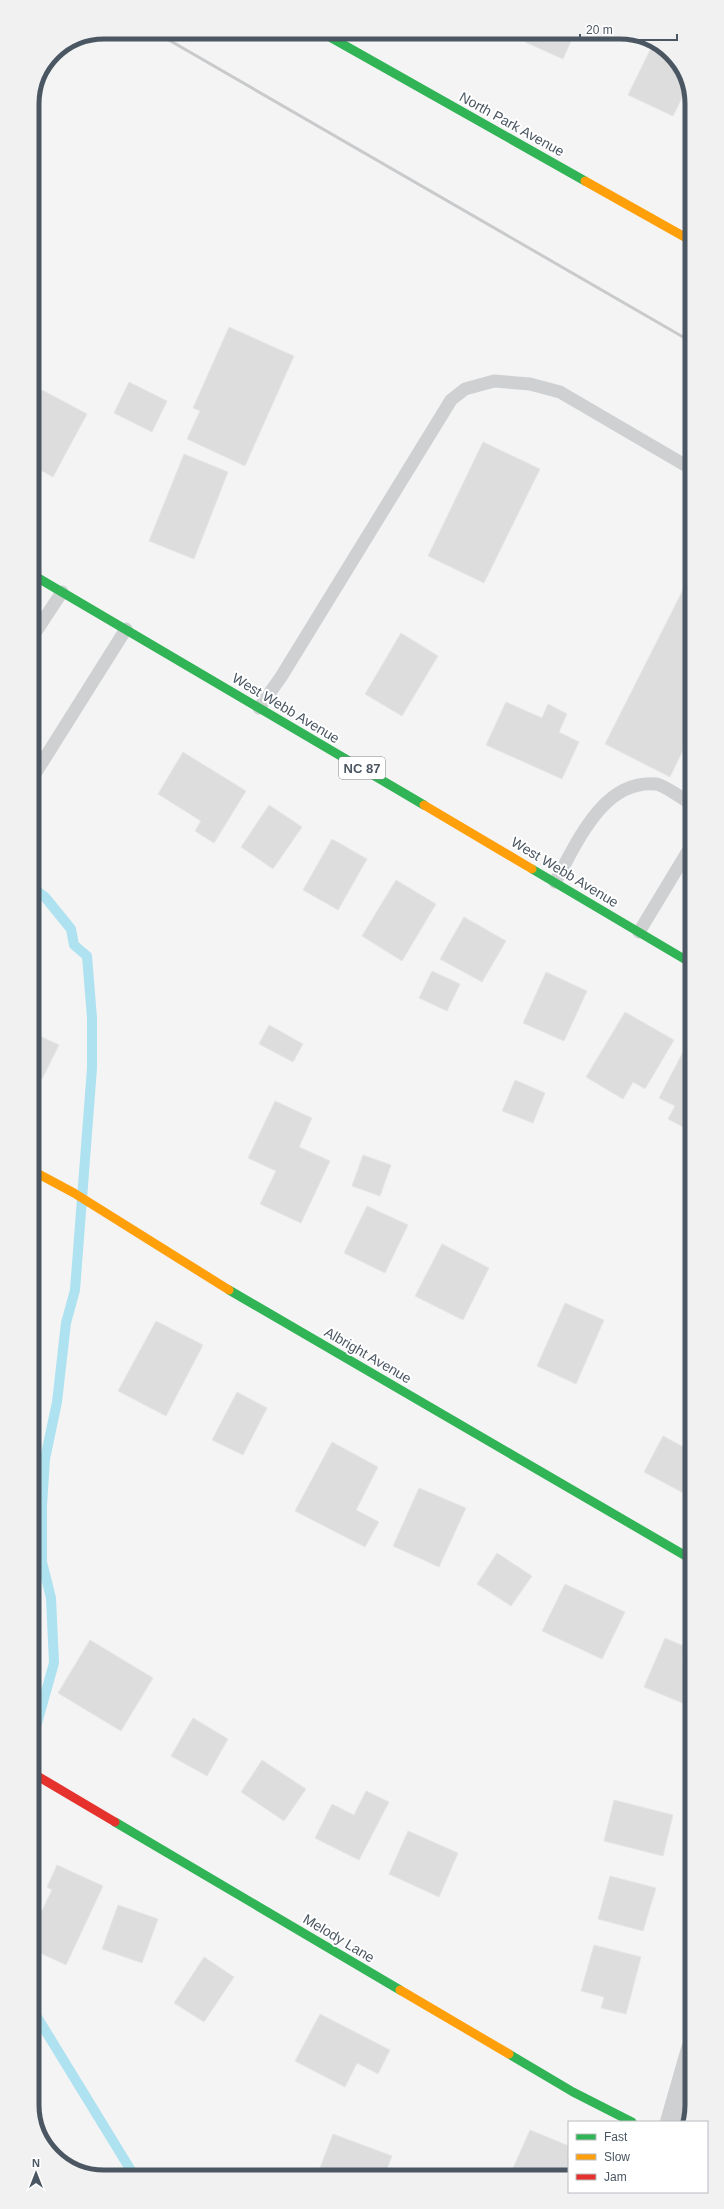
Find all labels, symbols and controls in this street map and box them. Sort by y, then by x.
scale bar [580,16,677,42]
text: 20 m [586,23,613,37]
street label: North Park Avenue [457,89,567,160]
street label: West Webb Avenue [230,670,343,746]
road number: NC 87 [339,757,385,779]
street label: West Webb Avenue [509,834,622,910]
street label: Albright Avenue [322,1324,415,1386]
street label: Melody Lane [301,1910,378,1966]
legend [568,2121,708,2193]
text: Fast [604,2130,628,2144]
text: Slow [604,2150,630,2164]
north arrow [16,2153,56,2193]
text: N [32,2157,40,2169]
text: Jam [604,2170,627,2184]

